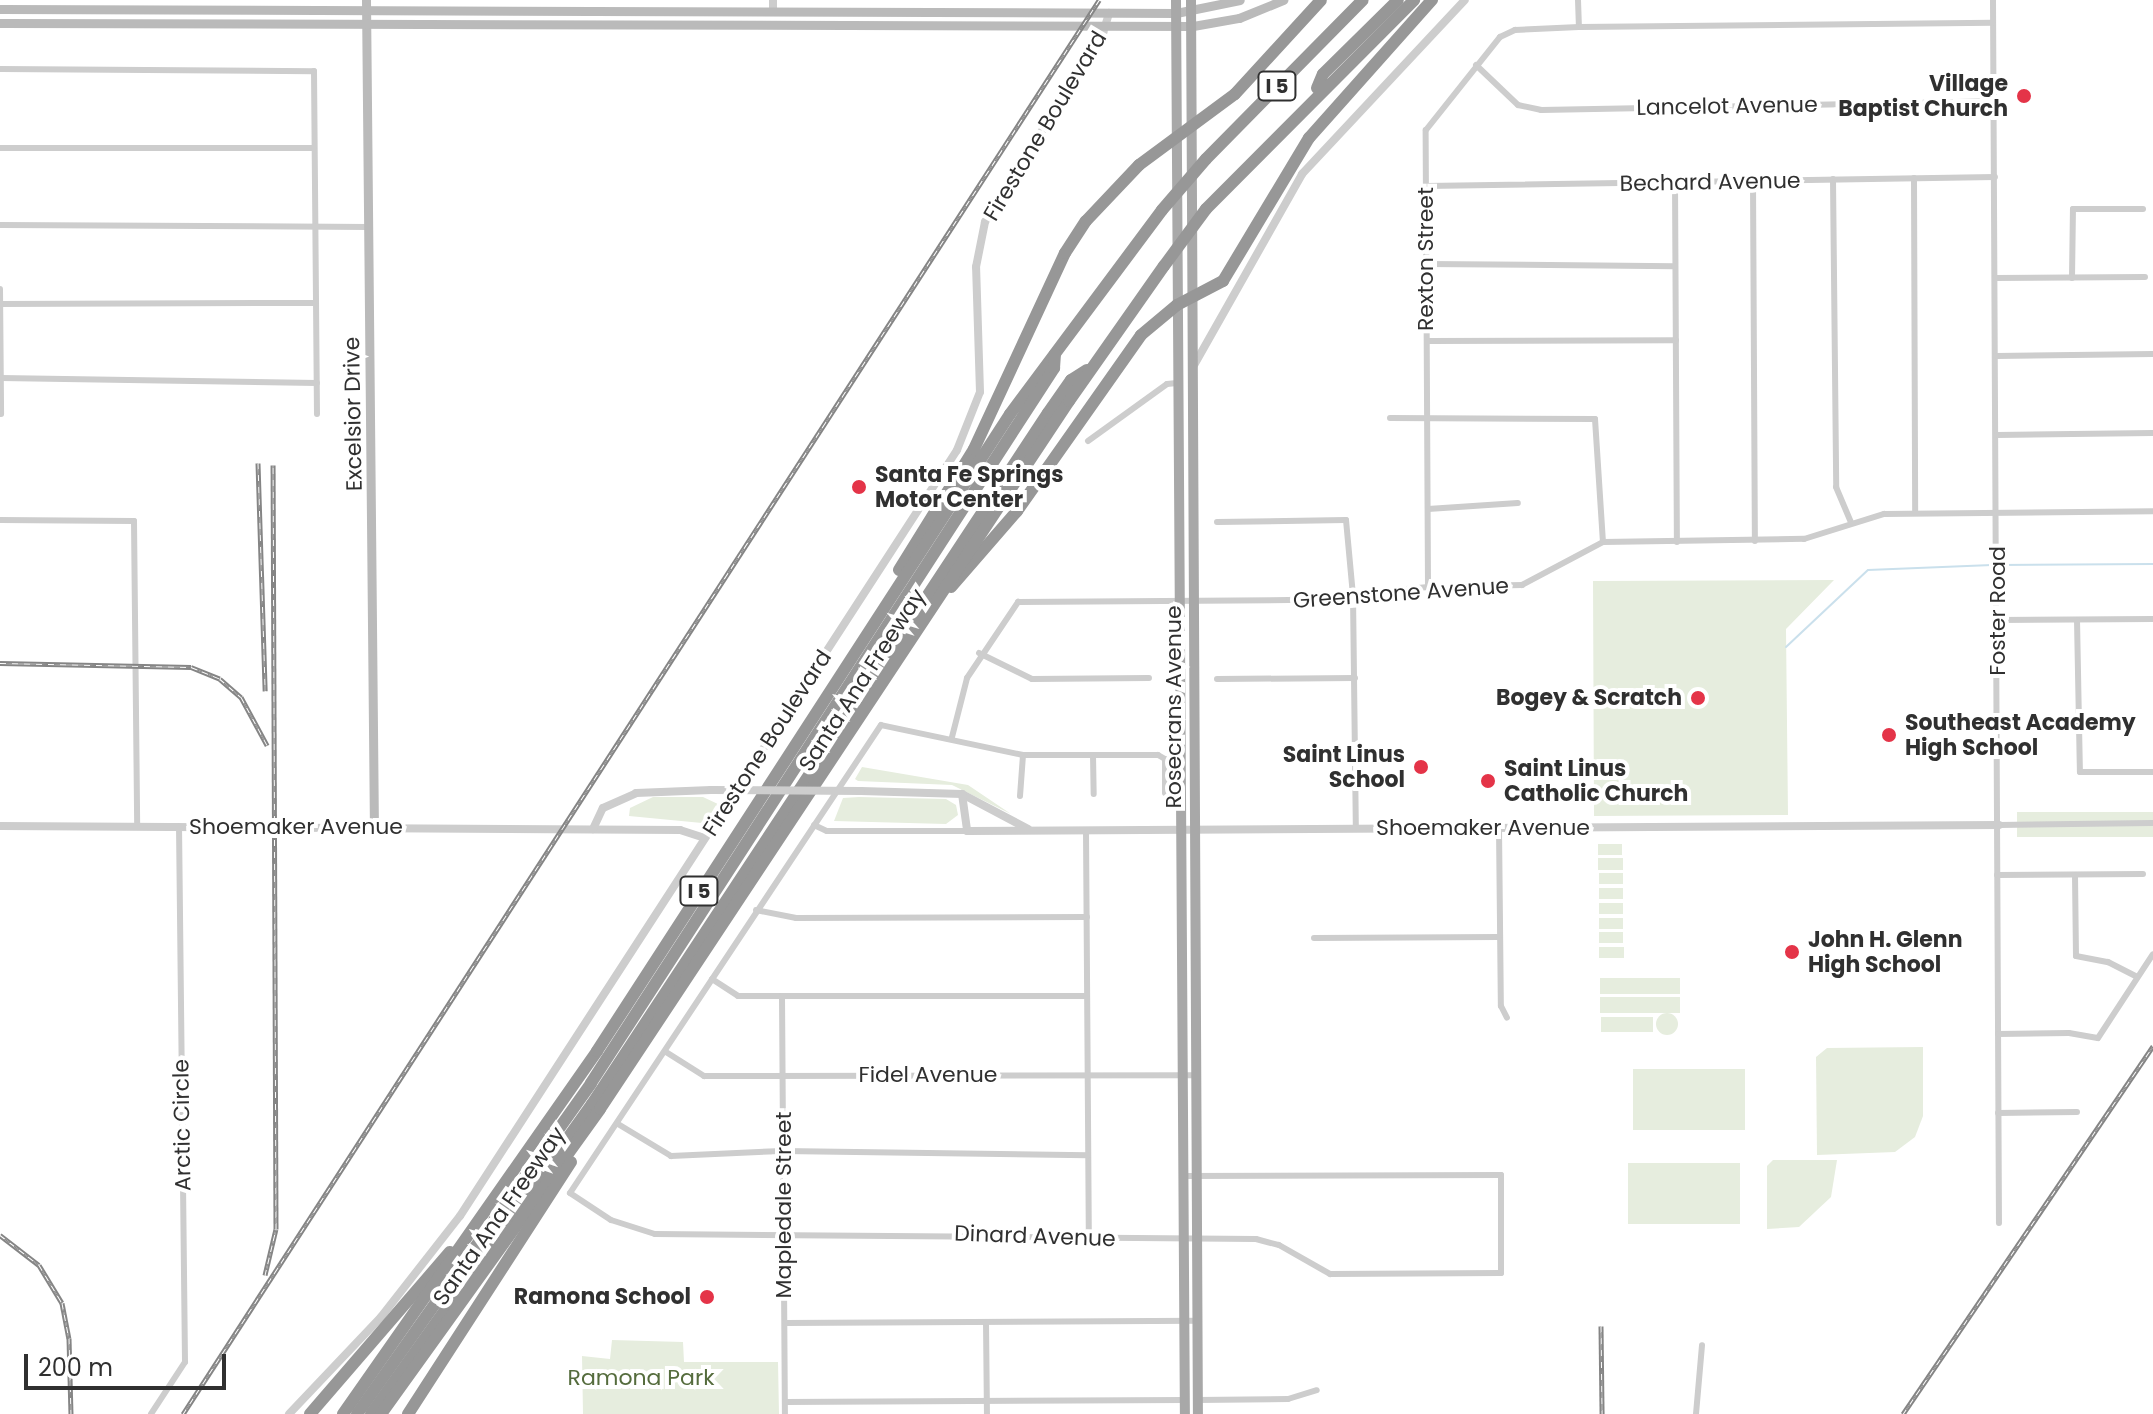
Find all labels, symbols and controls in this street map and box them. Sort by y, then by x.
street label: Firestone Boulevard [978,26,1112,226]
road number: I 5 [1257,70,1297,102]
place label: Village Baptist Church [1838,70,2008,122]
marker: Village Baptist Church [2015,87,2033,105]
street label: Lancelot Avenue [1636,91,1818,121]
street label: Bechard Avenue [1619,167,1801,197]
street label: Rexton Street [1413,187,1439,331]
street label: Excelsior Drive [338,337,368,491]
place label: Santa Fe Springs Motor Center [875,461,1063,512]
marker: Santa Fe Springs Motor Center [850,478,868,496]
street label: Foster Road [1985,546,2011,676]
street label: Greenstone Avenue [1292,572,1510,614]
street label: Santa Ana Freeway [793,584,931,776]
street label: Rosecrans Avenue [1161,605,1187,809]
street label: Firestone Boulevard [697,645,837,841]
place label: Bogey & Scratch [1496,685,1682,711]
marker: Bogey & Scratch [1689,689,1707,707]
place label: Southeast Academy High School [1905,709,2136,760]
marker: Southeast Academy High School [1880,726,1898,744]
place label: Saint Linus School [1283,741,1405,792]
place label: Saint Linus Catholic Church [1504,755,1688,806]
marker: Saint Linus School [1412,758,1430,776]
marker: Saint Linus Catholic Church [1479,772,1497,790]
street label: Shoemaker Avenue [189,814,403,840]
street label: Shoemaker Avenue [1376,815,1590,841]
road number: I 5 [679,875,719,907]
place label: John H. Glenn High School [1808,926,1962,978]
marker: John H. Glenn High School [1783,943,1801,961]
street label: Arctic Circle [168,1059,196,1191]
street label: Fidel Avenue [859,1062,997,1088]
street label: Mapledale Street [771,1112,797,1298]
street label: Santa Ana Freeway [427,1122,571,1310]
street label: Dinard Avenue [954,1220,1116,1252]
place label: Ramona School [514,1284,691,1310]
marker: Ramona School [698,1288,716,1306]
scale bar [28,1338,230,1388]
text: 200 m [38,1351,113,1384]
park label: Ramona Park [568,1365,714,1391]

